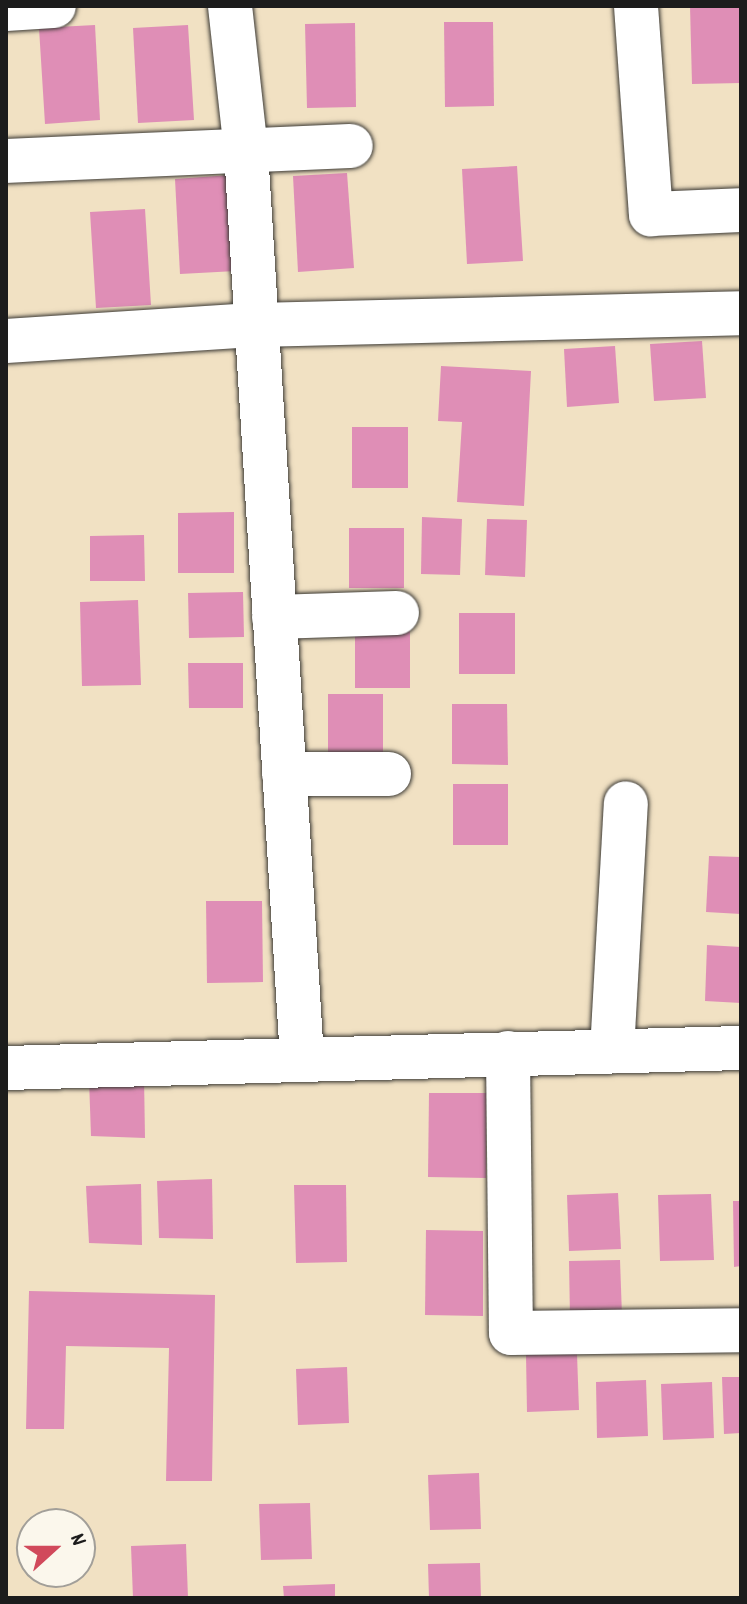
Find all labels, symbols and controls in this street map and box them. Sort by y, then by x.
north arrow [16,1508,96,1588]
text: N [61,1529,93,1551]

